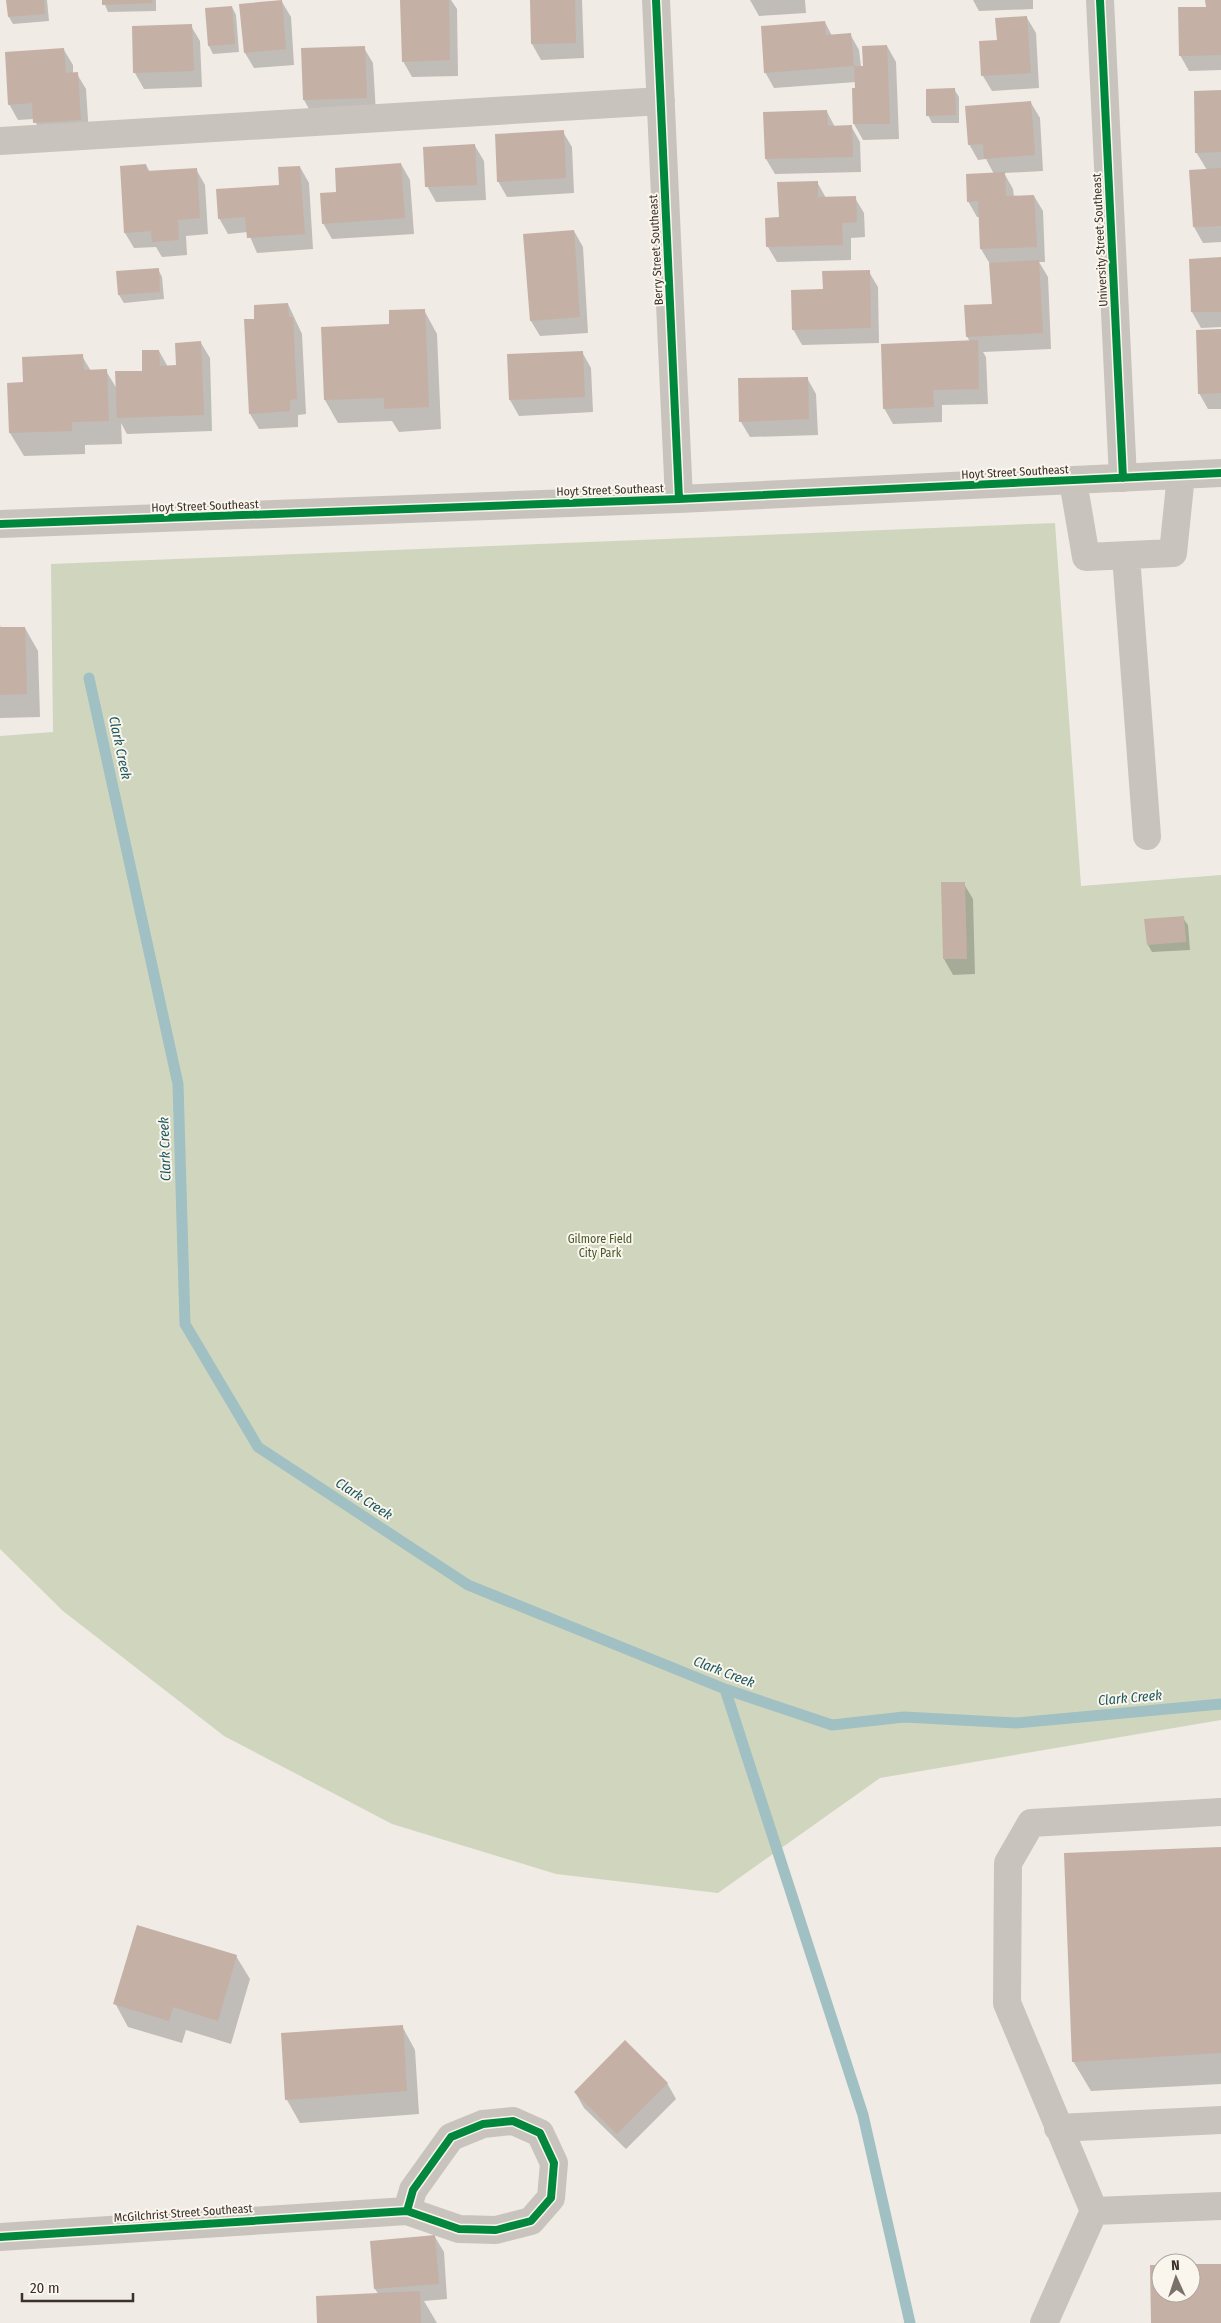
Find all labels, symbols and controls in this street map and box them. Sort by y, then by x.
street label: University Street Southeast [1090,173,1110,307]
street label: Berry Street Southeast [646,194,666,306]
street label: Hoyt Street Southeast [961,462,1069,482]
street label: Hoyt Street Southeast [556,481,664,499]
street label: Hoyt Street Southeast [151,497,259,515]
water label: Clark Creek [105,715,135,781]
water label: Clark Creek [155,1117,175,1181]
park label: Gilmore Field City Park [568,1232,632,1260]
water label: Clark Creek [332,1474,396,1524]
water label: Clark Creek [691,1653,757,1691]
water label: Clark Creek [1097,1687,1163,1709]
street label: McGilchrist Street Southeast [113,2201,253,2225]
north arrow [1151,2253,1201,2303]
text: N [1171,2257,1180,2274]
scale bar [22,2270,134,2302]
text: 20 m [30,2279,60,2297]

